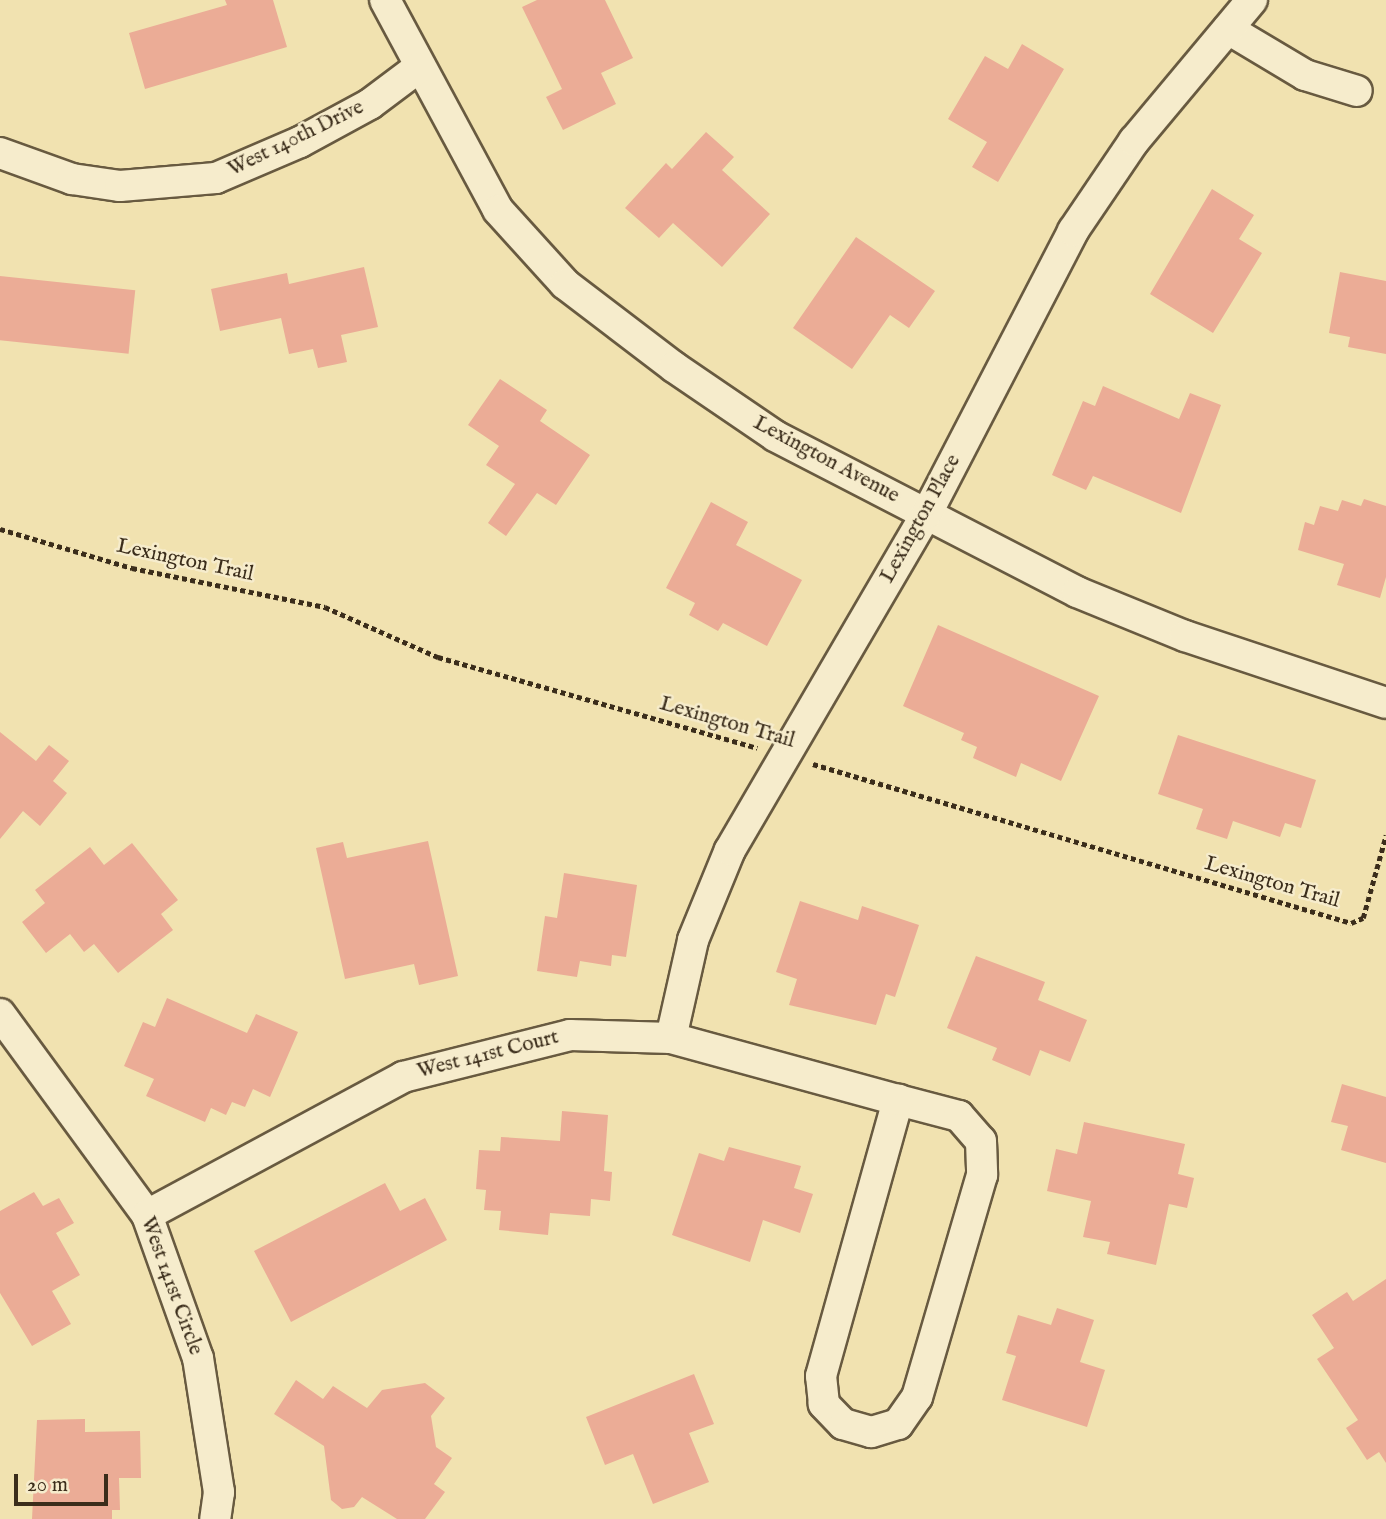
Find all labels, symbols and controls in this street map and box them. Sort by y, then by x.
street label: West 140th Drive [224,95,368,183]
street label: Lexington Avenue [749,411,903,509]
street label: Lexington Place [875,450,967,588]
street label: Lexington Trail [114,534,256,588]
street label: Lexington Trail [657,692,797,754]
street label: Lexington Trail [1202,852,1342,914]
street label: West 141st Court [415,1025,561,1085]
street label: West 141st Circle [134,1213,208,1359]
scale bar [18,1460,112,1504]
text: 20 m [27,1472,68,1499]

